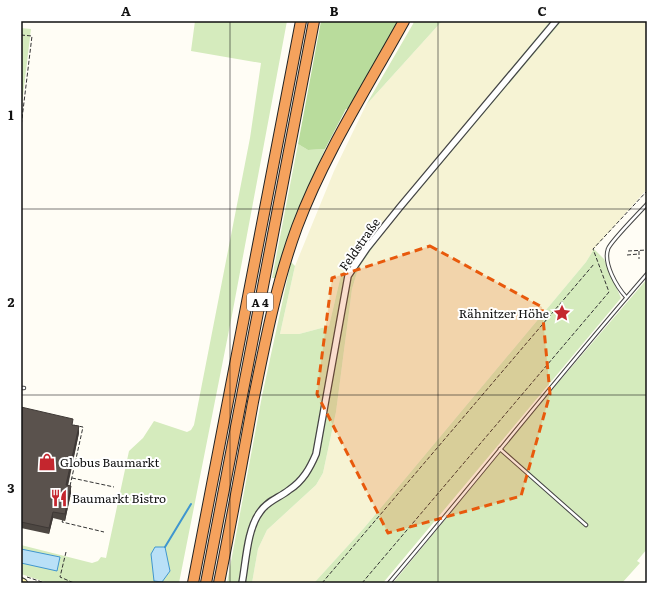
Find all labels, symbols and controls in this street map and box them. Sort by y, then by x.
text: A [121,1,131,20]
text: B [330,1,339,20]
text: C [537,1,547,20]
text: 1 [8,105,14,124]
street label: Feldstraße [334,214,384,274]
text: 2 [8,292,15,311]
road number: A 4 [247,293,273,311]
place icon: Rähnitzer Höhe [552,303,572,323]
place label: Rähnitzer Höhe [459,304,549,322]
shop icon: Globus Baumarkt [37,452,57,472]
place label: Globus Baumarkt [60,453,160,471]
text: 3 [7,478,15,497]
restaurant icon: Baumarkt Bistro [49,488,69,508]
place label: Baumarkt Bistro [72,489,166,507]

